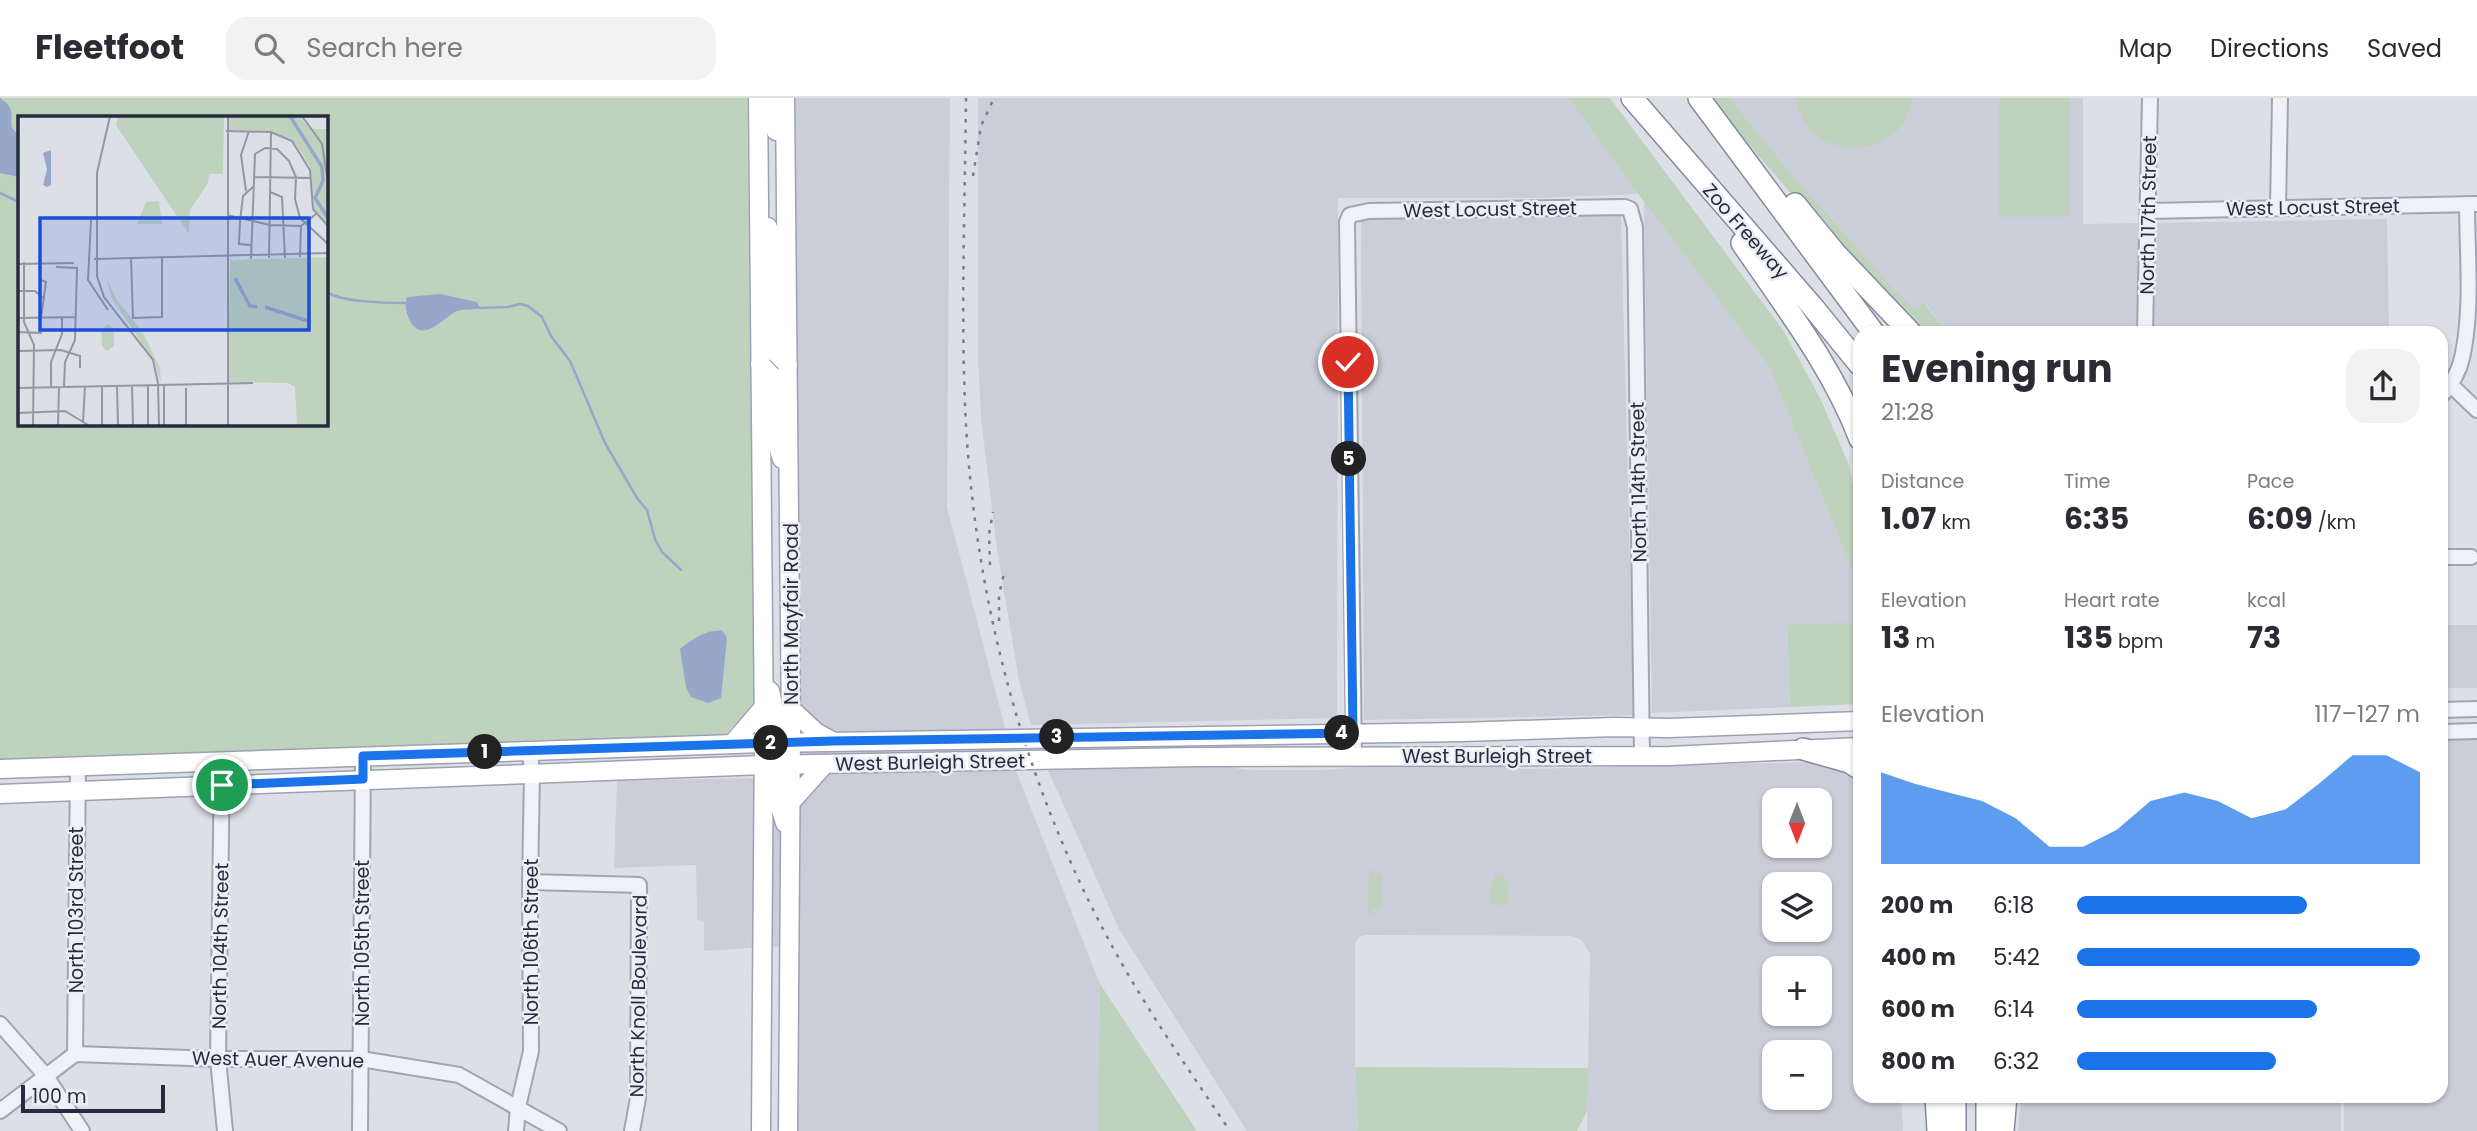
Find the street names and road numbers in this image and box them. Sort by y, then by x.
street label: North 117th Street [2134,135,2163,295]
street label: Zoo Freeway [1696,178,1795,285]
street label: West Locust Street [2226,192,2400,223]
street label: West Locust Street [1403,194,1577,225]
street label: North 114th Street [1624,401,1653,563]
street label: North Mayfair Road [778,523,805,705]
street label: West Burleigh Street [1402,743,1592,770]
street label: West Burleigh Street [835,747,1025,778]
street label: North 103rd Street [63,827,90,993]
street label: North 106th Street [518,859,545,1025]
street label: North 105th Street [349,860,376,1026]
street label: North 104th Street [206,862,235,1029]
street label: North Knoll Boulevard [623,894,654,1098]
street label: West Auer Avenue [192,1044,364,1075]

